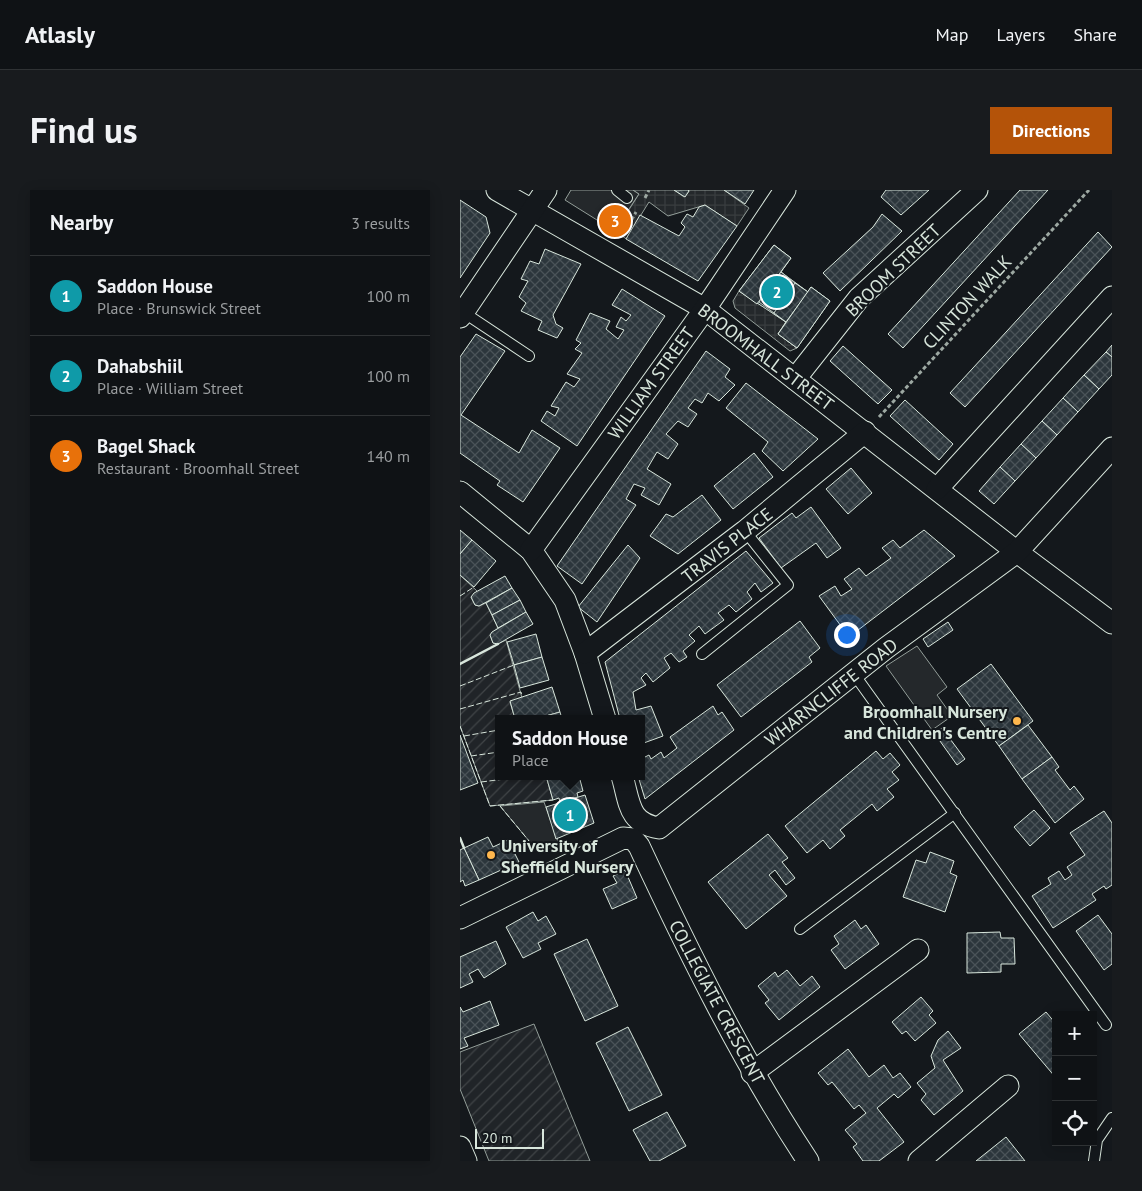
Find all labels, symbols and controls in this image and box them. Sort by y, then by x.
text: Atlasly [25,19,95,50]
text: Map [936,23,968,46]
text: Layers [996,23,1045,46]
text: Share [1073,23,1117,46]
text: Find us [30,107,138,153]
button: Directions [990,107,1112,154]
pin: 3 [599,202,631,240]
text: Nearby [50,209,113,236]
text: 3 results [351,213,410,233]
street label: BROOM STREET [841,219,945,321]
street label: CLINTON WALK [918,250,1016,354]
pin: 2 [761,273,793,311]
text: Saddon House [97,274,213,298]
text: 1 [61,286,71,306]
text: 100 m [367,286,410,306]
text: Place · Brunswick Street [97,298,261,318]
street label: BROOMHALL STREET [694,298,838,416]
street label: WILLIAM STREET [603,322,699,444]
text: Dahabshiil [97,354,183,378]
text: 2 [61,366,71,386]
text: 100 m [367,366,410,386]
text: Place · William Street [97,378,243,398]
text: Bagel Shack [97,434,195,458]
text: 3 [61,446,71,466]
text: 140 m [367,446,410,466]
text: Restaurant · Broomhall Street [97,458,299,478]
street label: TRAVIS PLACE [677,502,777,588]
your location [834,622,860,648]
street label: WHARNCLIFFE ROAD [760,633,902,751]
place label: Broomhall Nursery and Children's Centre [844,700,1007,744]
popup [495,715,645,780]
marker: Broomhall Nursery and Children's Centre [1011,715,1023,727]
text: Saddon House [512,726,628,750]
text: Place [512,750,549,770]
pin: 1 [554,796,586,834]
place label: University of Sheffield Nursery [501,834,634,878]
marker: University of Sheffield Nursery [485,849,497,861]
street label: COLLEGIATE CRESCENT [664,916,770,1088]
map controls [1052,1011,1097,1146]
button: + [1052,1011,1097,1056]
button: − [1052,1056,1097,1101]
button: locate [1052,1101,1097,1146]
scale bar [475,1126,544,1149]
text: 20 m [482,1129,512,1147]

